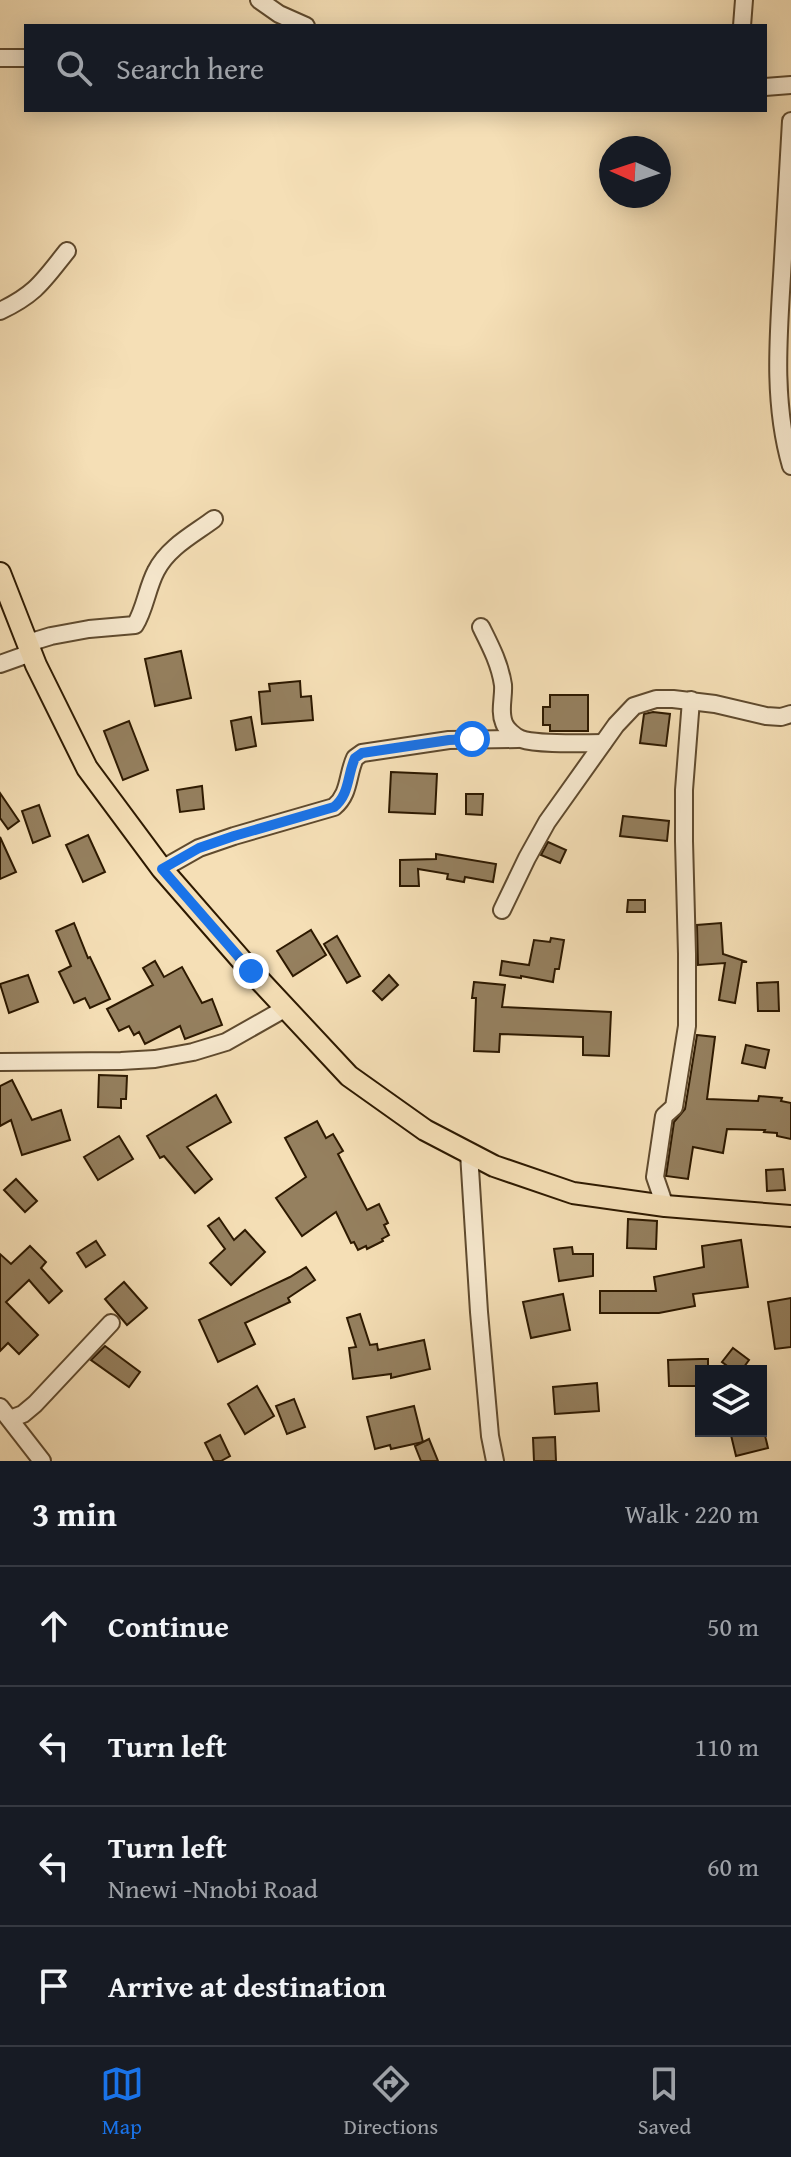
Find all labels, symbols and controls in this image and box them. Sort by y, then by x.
search box [24,24,767,112]
icon: search [52,46,96,90]
text: Search here [116,46,264,90]
north arrow [599,136,671,208]
route start [454,721,490,757]
route end [233,953,269,989]
map controls [695,1365,767,1437]
button: layers [695,1365,767,1437]
text: 3 min [32,1489,117,1538]
text: Walk · 220 m [625,1494,759,1533]
icon: ahead [32,1604,76,1648]
text: Continue [108,1604,229,1648]
text: 50 m [707,1607,759,1646]
icon: left [32,1724,76,1768]
text: Turn left [108,1724,227,1768]
text: 110 m [694,1727,759,1766]
text: Turn left [108,1825,227,1869]
icon: left [32,1844,76,1888]
text: 60 m [707,1847,759,1886]
text: Nnewi -Nnobi Road [108,1869,318,1908]
icon: arrive [32,1964,76,2008]
text: Arrive at destination [108,1964,386,2008]
tab: Map [100,2062,144,2142]
tab: Directions [344,2062,438,2142]
tab: Saved [638,2062,691,2142]

